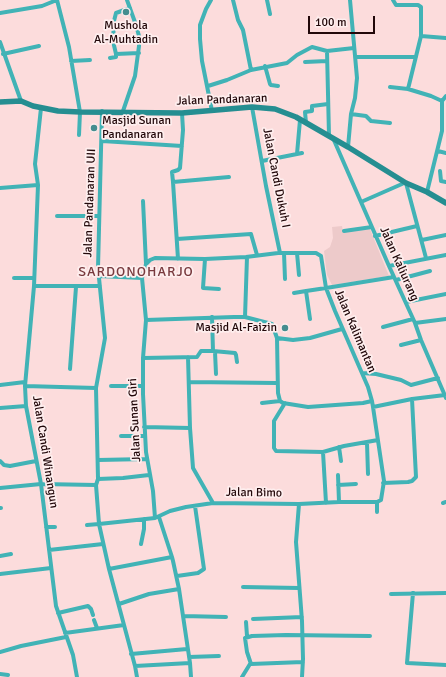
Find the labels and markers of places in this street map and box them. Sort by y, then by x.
marker: Mushola Al-Muhtadin [121,7,131,17]
place label: Mushola Al-Muhtadin [94,19,158,47]
place label: Masjid Sunan Pandanaran [102,114,171,142]
marker: Masjid Sunan Pandanaran [89,123,99,133]
place label: Masjid Al-Faizin [195,321,277,335]
marker: Masjid Al-Faizin [280,323,290,333]

